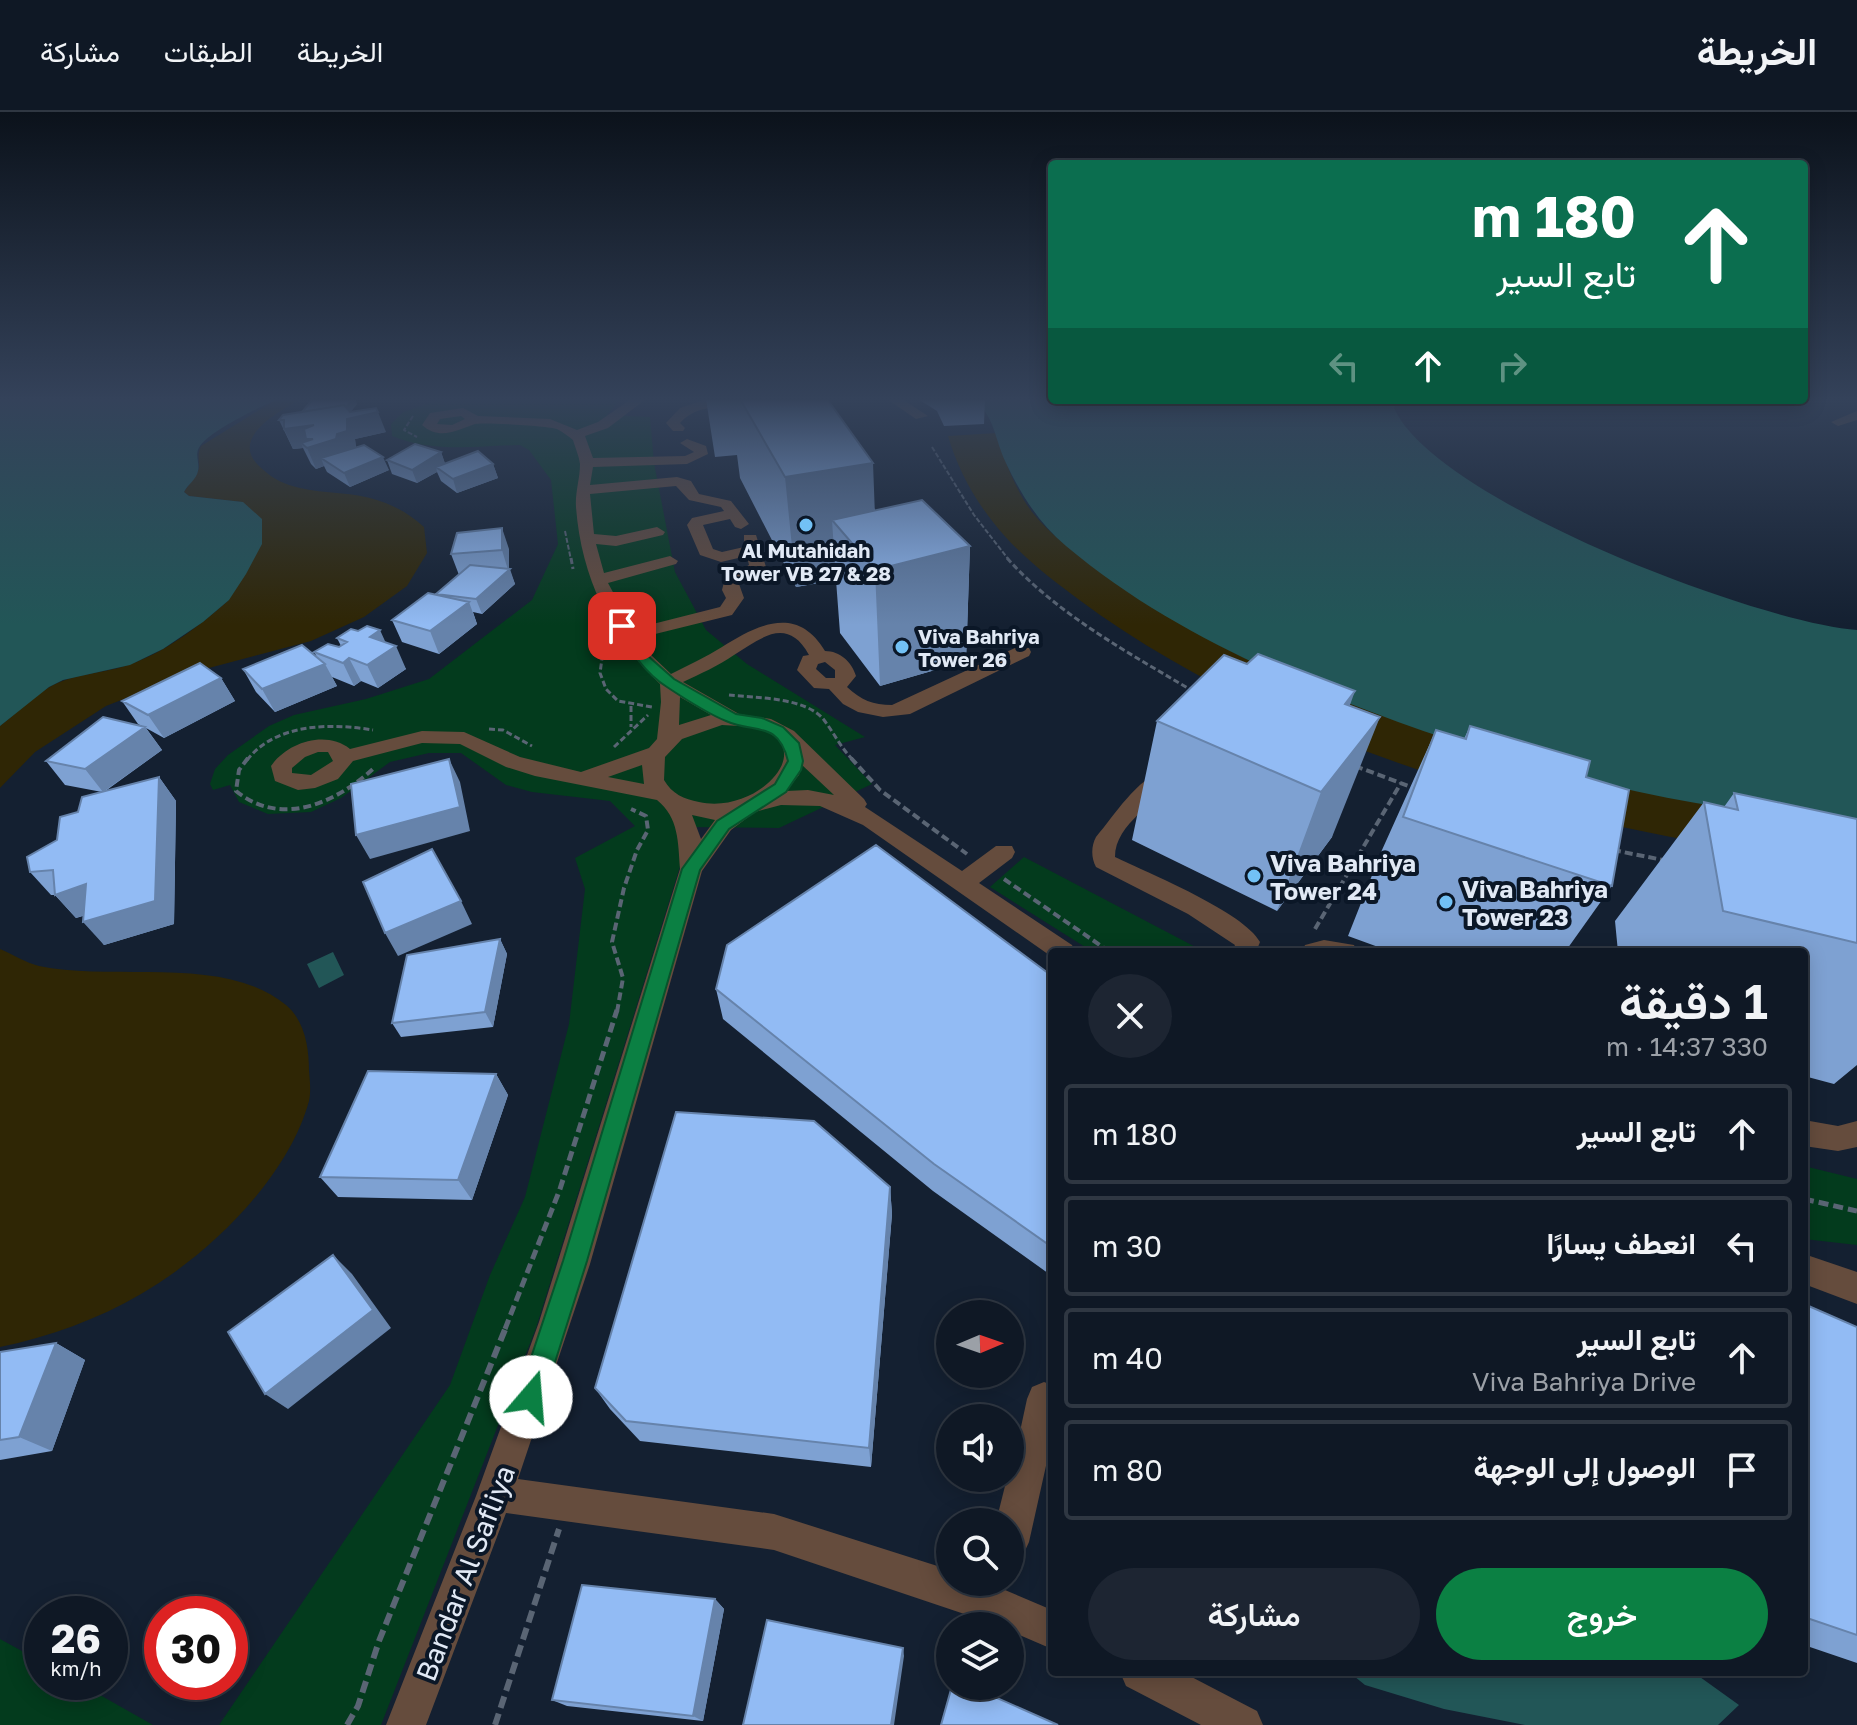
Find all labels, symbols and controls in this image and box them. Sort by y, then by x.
text: الخريطة [1697,28,1817,73]
text: مشاركة [40,35,120,68]
text: الطبقات [164,35,253,68]
text: الخريطة [297,35,383,68]
text: 180 m [1472,182,1636,249]
icon: ahead [1664,192,1768,296]
text: تابع السير [1496,252,1636,295]
icon: left [1322,344,1366,388]
icon: ahead [1406,344,1450,388]
icon: right [1490,344,1534,388]
marker: Al Mutahidah Tower VB 27 & 28 [797,516,815,534]
place label: Al Mutahidah Tower VB 27 & 28 [721,538,891,585]
pin [588,592,656,660]
icon: arrive [600,604,644,648]
place label: Viva Bahriya Tower 26 [918,624,1040,671]
marker: Viva Bahriya Tower 26 [893,638,911,656]
place label: Viva Bahriya Tower 24 [1270,848,1416,905]
marker: Viva Bahriya Tower 24 [1245,867,1263,885]
place label: Viva Bahriya Tower 23 [1462,874,1608,931]
marker: Viva Bahriya Tower 23 [1437,893,1455,911]
text: 1 دقيقة [1619,972,1768,1030]
button: close [1088,974,1172,1058]
text: 330 m · 14:37 [1606,1031,1768,1062]
icon: ahead [1720,1112,1764,1156]
text: تابع السير [1577,1113,1696,1149]
text: 180 m [1092,1116,1178,1152]
icon: left [1720,1224,1764,1268]
text: انعطف يسارًا [1547,1225,1696,1261]
text: 30 m [1092,1228,1162,1264]
north arrow [936,1300,1024,1388]
map controls [936,1300,1024,1700]
text: تابع السير [1577,1321,1696,1357]
icon: ahead [1720,1336,1764,1380]
text: 40 m [1092,1340,1163,1376]
position arrow [489,1355,573,1439]
text: Viva Bahriya Drive [1472,1366,1696,1397]
button: sound [936,1404,1024,1492]
icon: arrive [1720,1448,1764,1492]
text: الوصول إلى الوجهة [1474,1449,1696,1485]
text: 80 m [1092,1452,1163,1488]
street label: Bandar Al Safliya [409,1461,521,1685]
button: search [936,1508,1024,1596]
button: مشاركة [1088,1568,1420,1660]
button: خروج [1436,1568,1768,1660]
speed limit sign: 30 [144,1596,248,1700]
button: layers [936,1612,1024,1700]
text: 26 [51,1614,101,1662]
text: km/h [51,1656,101,1680]

